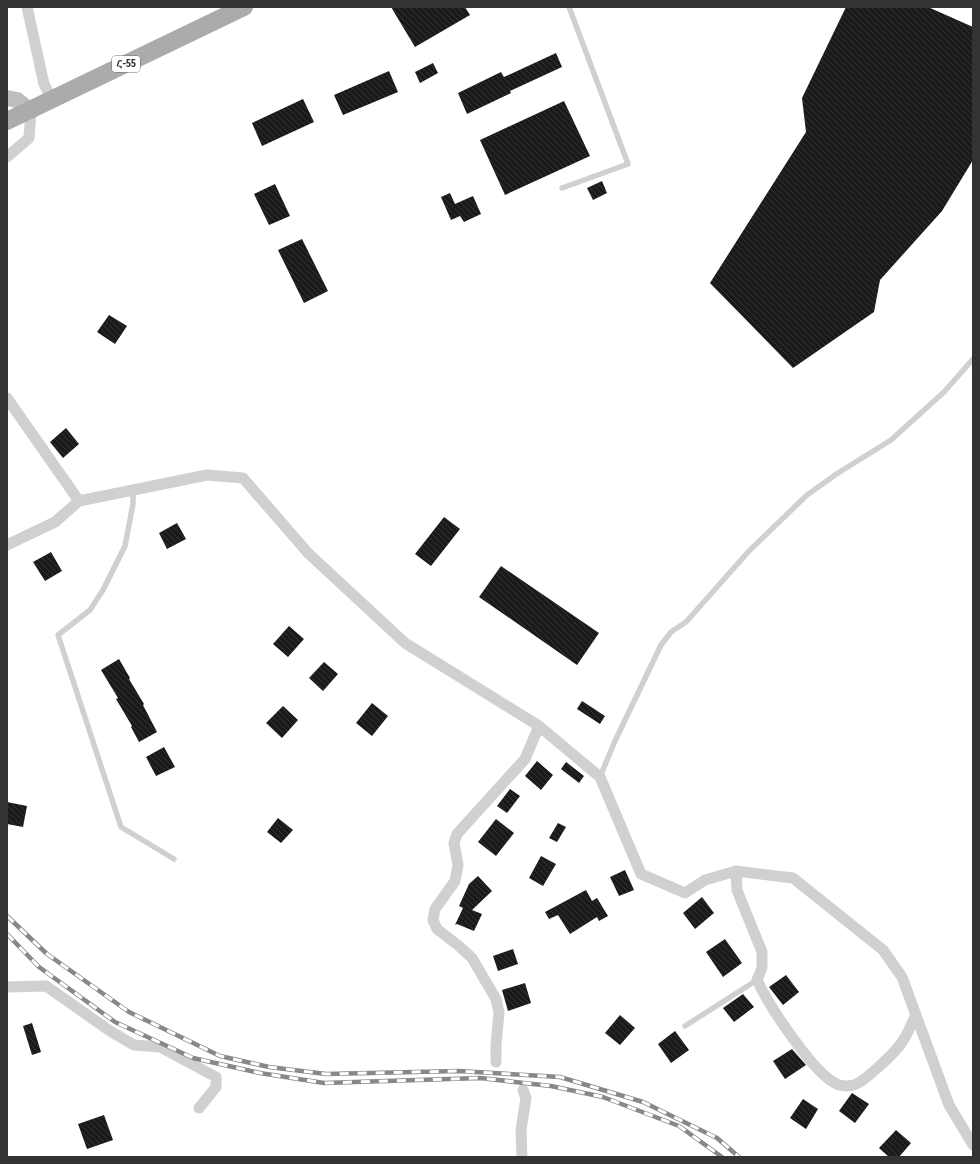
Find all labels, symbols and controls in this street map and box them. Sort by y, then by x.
road number: Հ-55 [112,56,140,72]

